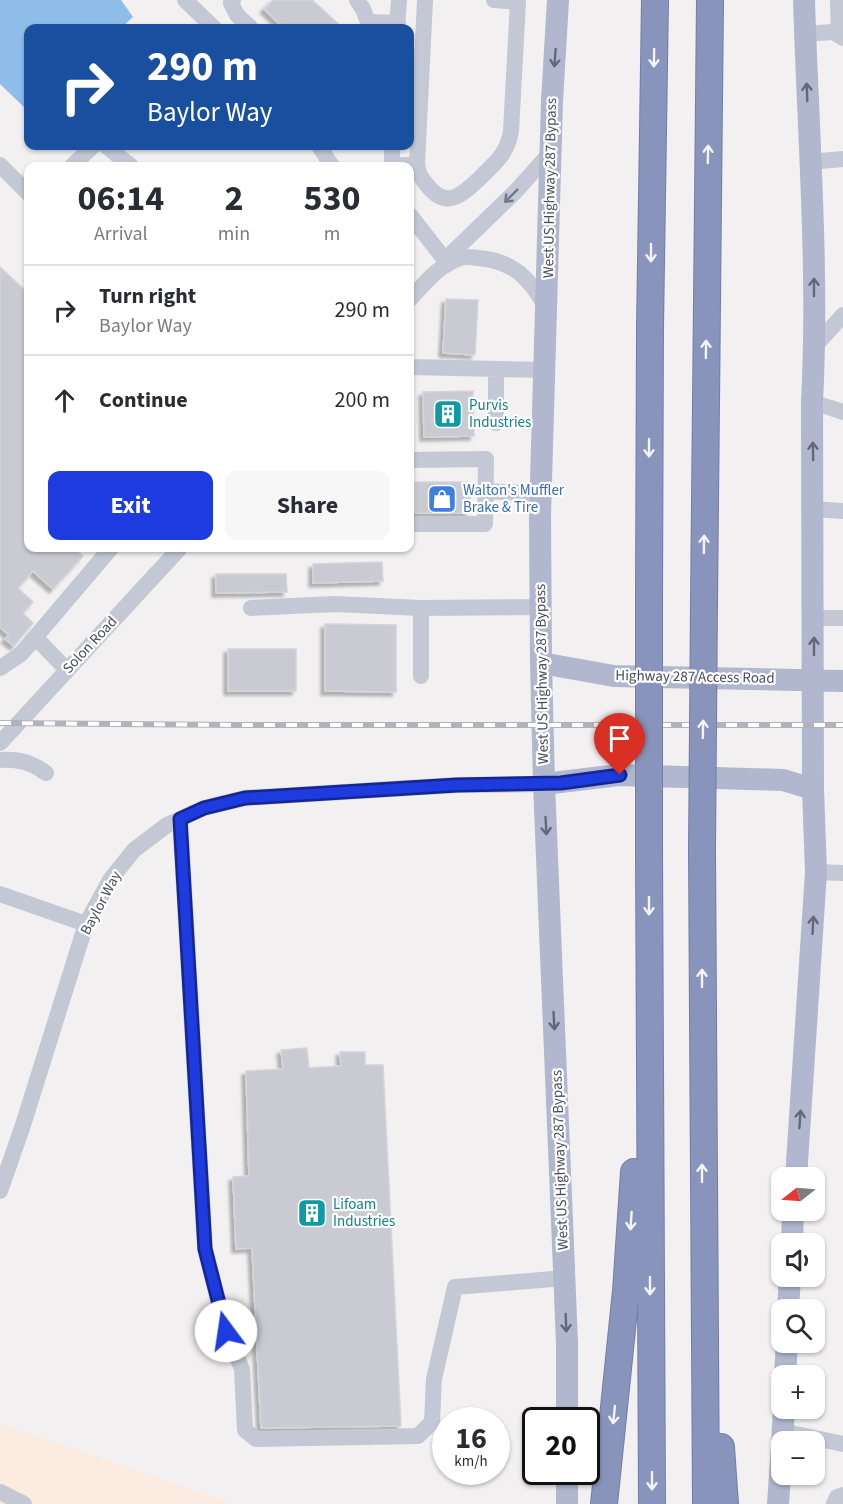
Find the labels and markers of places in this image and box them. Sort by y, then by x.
place label: Purvis Industries [469,395,531,433]
building icon: Purvis Industries [432,398,464,430]
place label: Walton's Muffler Brake & Tire [463,480,565,518]
shop icon: Walton's Muffler Brake & Tire [426,483,458,515]
pin [594,713,645,775]
place label: Lifoam Industries [333,1194,395,1232]
building icon: Lifoam Industries [296,1197,328,1229]

